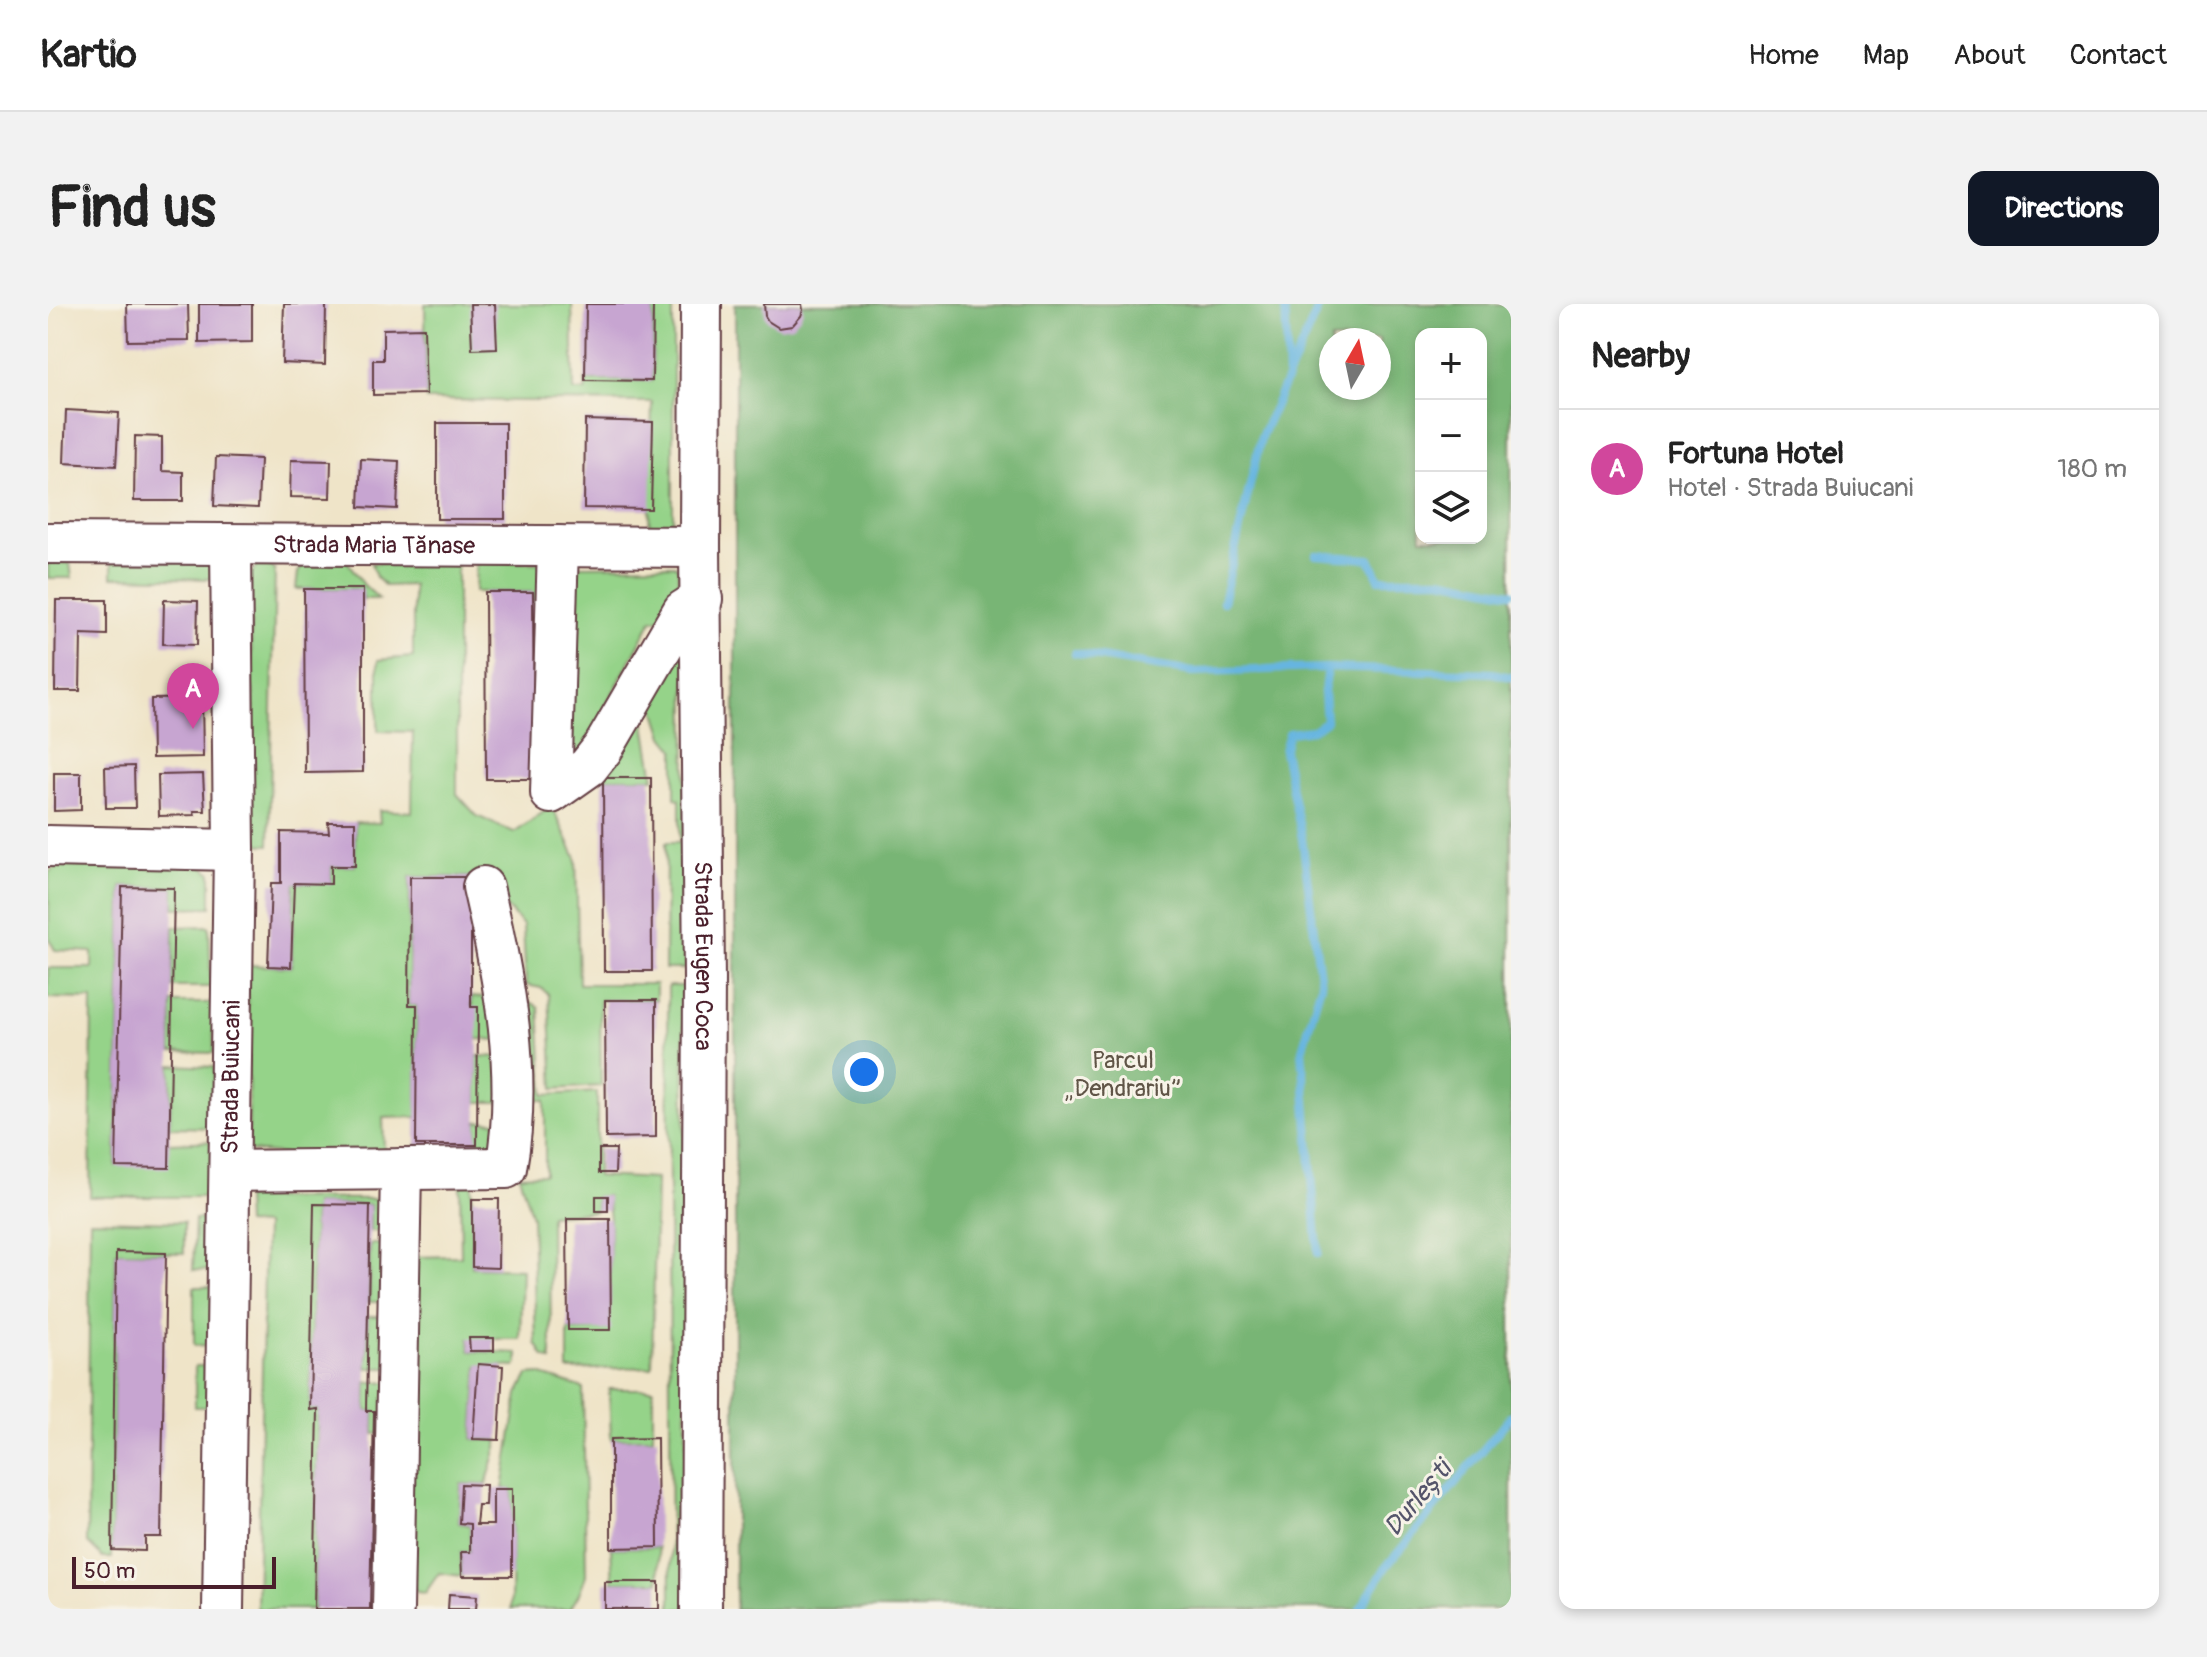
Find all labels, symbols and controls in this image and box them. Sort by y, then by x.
text: Kartio [40,31,137,79]
text: Home [1748,38,1819,73]
text: Map [1863,38,1909,73]
text: About [1953,38,2026,73]
text: Contact [2070,38,2167,73]
button: Directions [1968,171,2159,246]
text: Find us [48,174,216,243]
north arrow [1319,328,1391,400]
map controls [1415,328,1487,544]
button: + [1415,328,1487,400]
text: Nearby [1591,335,1690,378]
button: − [1415,400,1487,472]
text: Fortuna Hotel [1667,435,1844,472]
text: A [1609,453,1625,485]
text: 180 m [2057,453,2127,485]
button: layers [1415,472,1487,544]
text: Hotel · Strada Buiucani [1667,472,1913,504]
street label: Strada Maria Tănase [273,530,475,561]
pin: A [167,663,219,729]
street label: Strada Eugen Coca [688,861,718,1051]
street label: Strada Buiucani [216,1000,247,1154]
park label: Parcul „Dendrariu” [1065,1046,1181,1103]
your location [844,1052,884,1092]
water label: Durlești [1377,1451,1461,1543]
scale bar [72,1553,276,1589]
text: 50 m [84,1557,135,1585]

